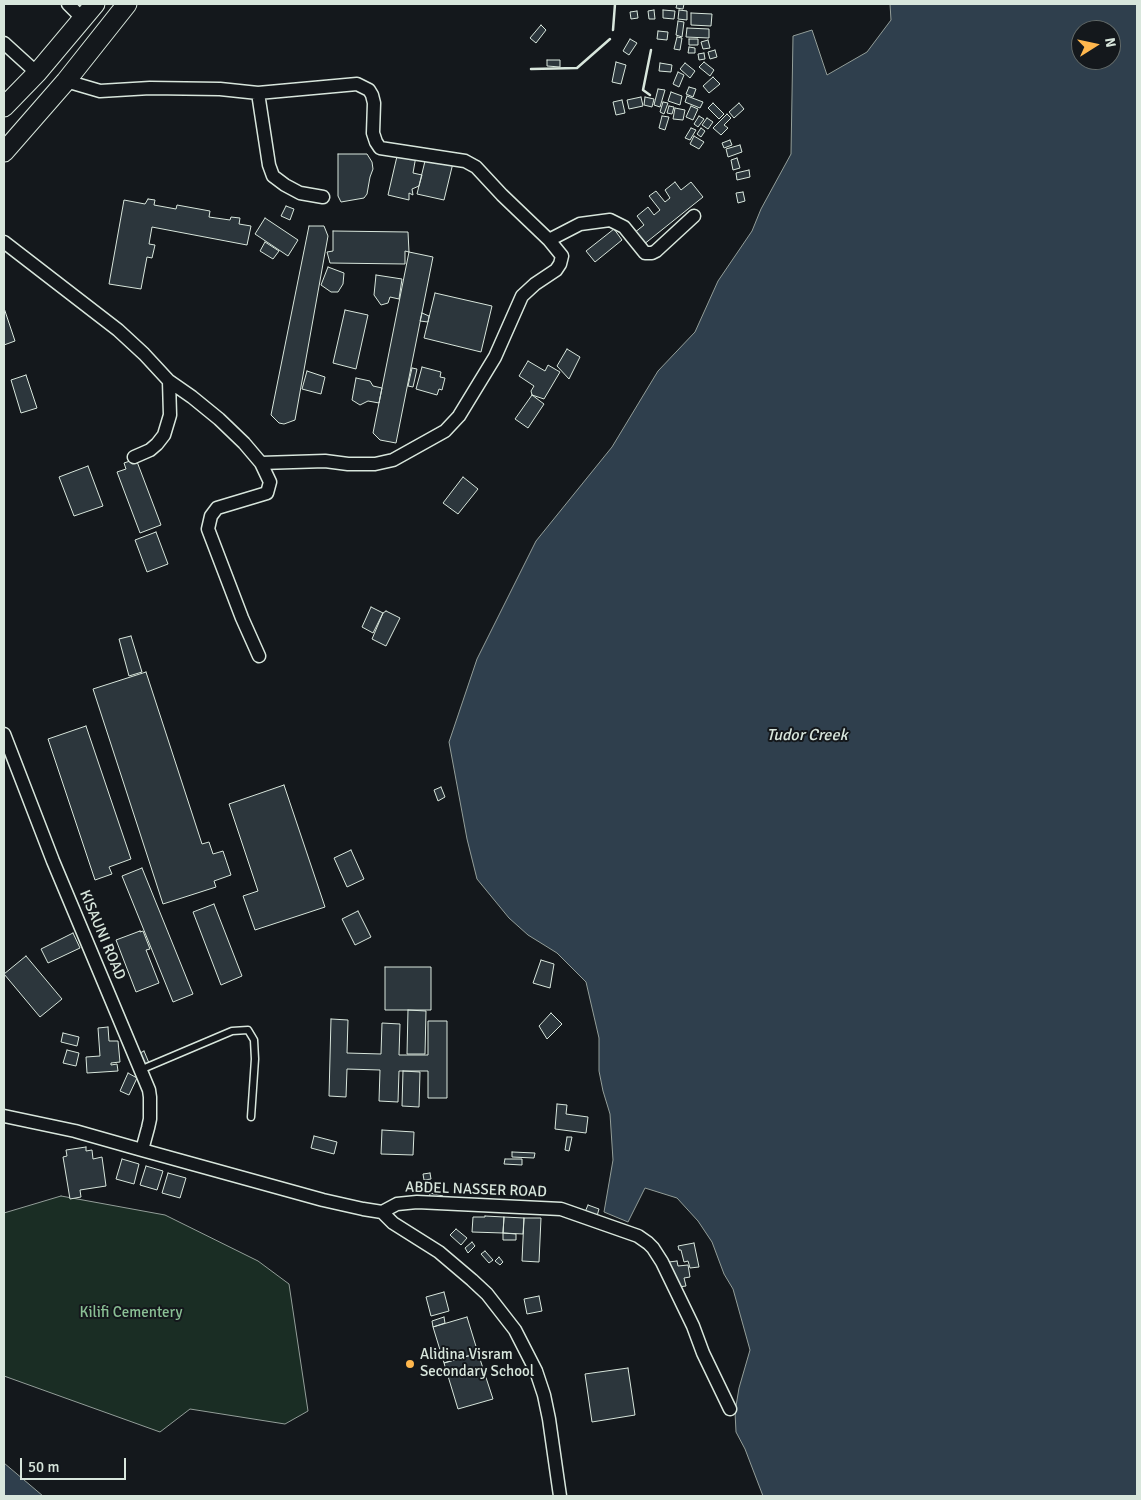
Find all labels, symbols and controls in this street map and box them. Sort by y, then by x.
north arrow [1071,20,1121,70]
text: N [1101,36,1119,49]
water label: Tudor Creek [767,726,847,746]
street label: KISAUNI ROAD [75,887,129,983]
street label: ABDEL NASSER ROAD [405,1179,547,1201]
park label: Kilifi Cementery [80,1304,182,1322]
place label: Alidina Visram Secondary School [420,1346,534,1381]
marker: Alidina Visram Secondary School [404,1358,416,1370]
scale bar [22,1448,129,1480]
text: 50 m [28,1458,59,1476]

